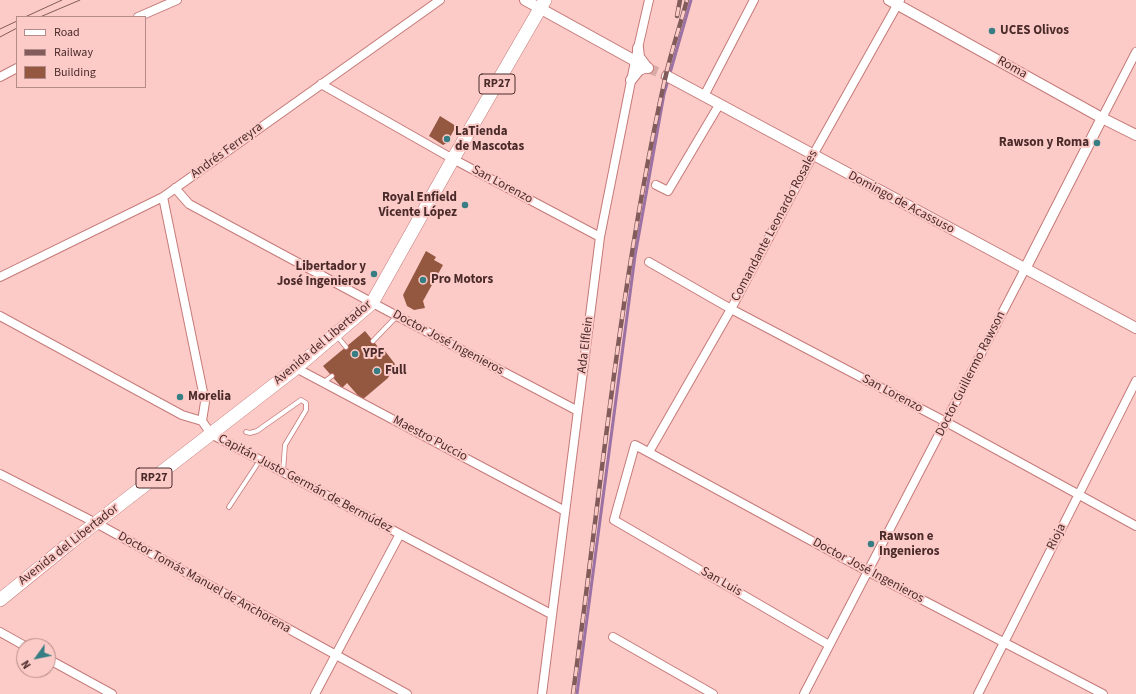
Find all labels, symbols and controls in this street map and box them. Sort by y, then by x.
legend [16,16,146,88]
place label: UCES Olivos [1000,23,1069,39]
text: Road [54,24,80,41]
marker: UCES Olivos [987,26,997,36]
text: Railway [54,44,93,61]
street label: Roma [994,54,1030,82]
text: Building [54,64,96,81]
road number: RP27 [479,74,515,94]
street label: Andrés Ferreyra [188,120,266,182]
place label: LaTienda de Mascotas [455,124,524,155]
marker: LaTienda de Mascotas [442,134,452,144]
place label: Rawson y Roma [999,135,1089,151]
marker: Rawson y Roma [1092,138,1102,148]
street label: Comandante Leonardo Rosales [728,148,822,304]
street label: San Lorenzo [469,162,535,208]
street label: Domingo de Acassuso [845,168,957,238]
place label: Royal Enfield Vicente López [378,190,457,221]
marker: Royal Enfield Vicente López [460,200,470,210]
place label: Libertador y José Ingenieros [277,259,366,290]
marker: Libertador y José Ingenieros [369,269,379,279]
place label: Pro Motors [431,272,493,288]
marker: Pro Motors [418,275,428,285]
street label: Avenida del Libertador [271,298,375,388]
street label: Doctor José Ingenieros [390,307,506,379]
street label: Doctor Guillermo Rawson [933,309,1009,439]
street label: Ada Elflein [575,316,597,374]
place label: YPF [363,346,384,362]
marker: YPF [350,349,360,359]
place label: Full [385,363,406,379]
marker: Full [372,366,382,376]
street label: San Lorenzo [859,371,925,417]
place label: Morelia [188,389,231,405]
marker: Morelia [175,392,185,402]
street label: Maestro Puccio [390,413,470,465]
street label: Capitán Justo Germán de Bermúdez [215,431,395,537]
road number: RP27 [136,468,172,488]
street label: Avenida del Libertador [16,501,122,589]
street label: Rioja [1044,521,1070,553]
street label: Doctor Tomás Manuel de Anchorena [115,529,293,637]
place label: Rawson e Ingenieros [879,529,939,560]
street label: Doctor José Ingenieros [810,535,926,607]
marker: Rawson e Ingenieros [866,539,876,549]
street label: San Luis [698,564,744,600]
north arrow [16,638,56,678]
text: N [18,657,35,671]

